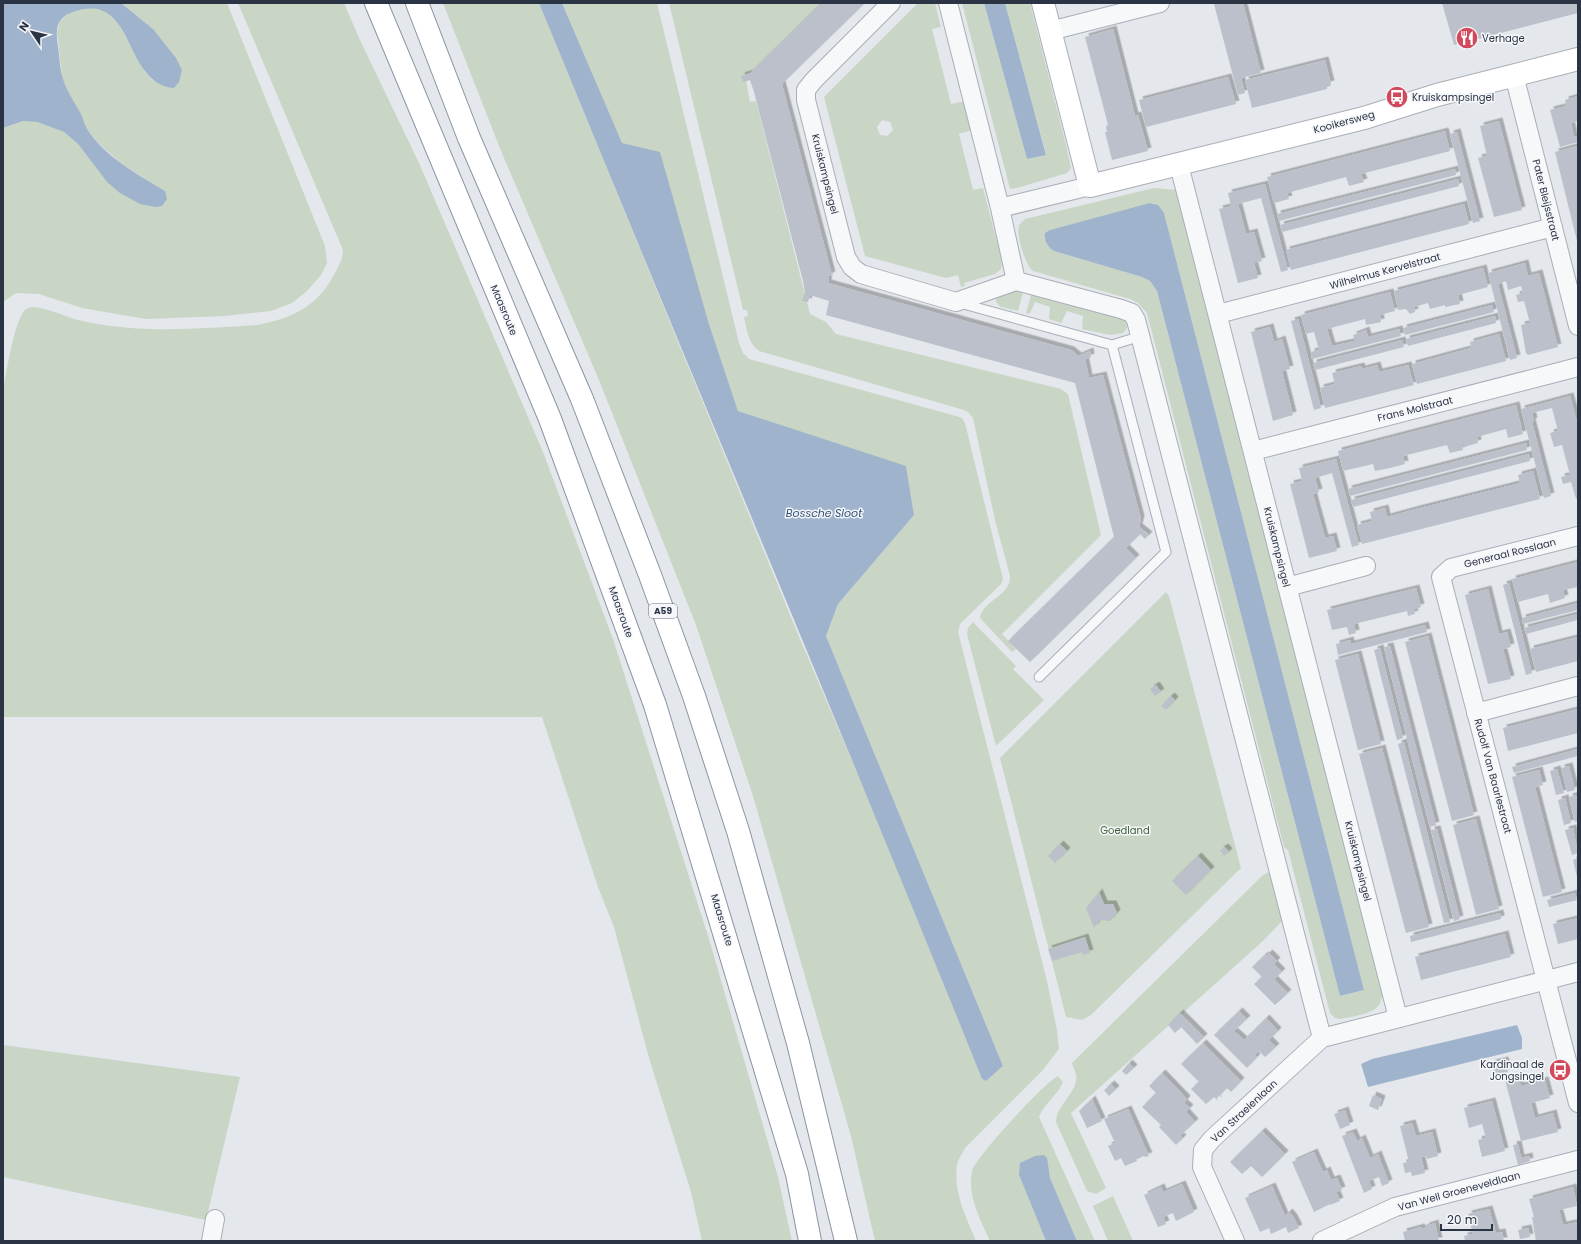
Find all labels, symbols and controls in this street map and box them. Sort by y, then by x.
north arrow [12,12,52,52]
text: N [15,18,33,34]
restaurant icon: Verhage [1454,25,1480,51]
place label: Verhage [1482,31,1525,46]
bus stop icon: Kruiskampsingel [1384,84,1410,110]
place label: Kruiskampsingel [1412,90,1494,105]
street label: Kooikersweg [1312,107,1376,137]
street label: Kruiskampsingel [808,132,842,216]
street label: Pater Bleijsstraat [1529,158,1563,243]
street label: Wilhelmus Kervelstraat [1328,249,1442,293]
street label: Maasroute [487,282,521,338]
street label: Frans Molstraat [1376,392,1455,426]
water label: Bossche Sloot [786,505,863,521]
street label: Kruiskampsingel [1260,505,1294,589]
street label: Generaal Rosslaan [1462,534,1558,572]
street label: Maasroute [605,584,637,640]
road number: A59 [649,604,677,618]
street label: Rudolf Van Baarlestraat [1470,717,1516,835]
street label: Kruiskampsingel [1341,819,1375,903]
park label: Goedland [1100,823,1150,838]
street label: Maasroute [707,892,737,948]
place label: Kardinaal de Jongsingel [1480,1057,1544,1084]
bus stop icon: Kardinaal de Jongsingel [1547,1057,1573,1083]
street label: Van Straelenlaan [1207,1076,1281,1146]
street label: Van Well Groeneveldlaan [1396,1167,1522,1215]
scale bar [1441,1206,1492,1232]
text: 20 m [1447,1211,1477,1228]

